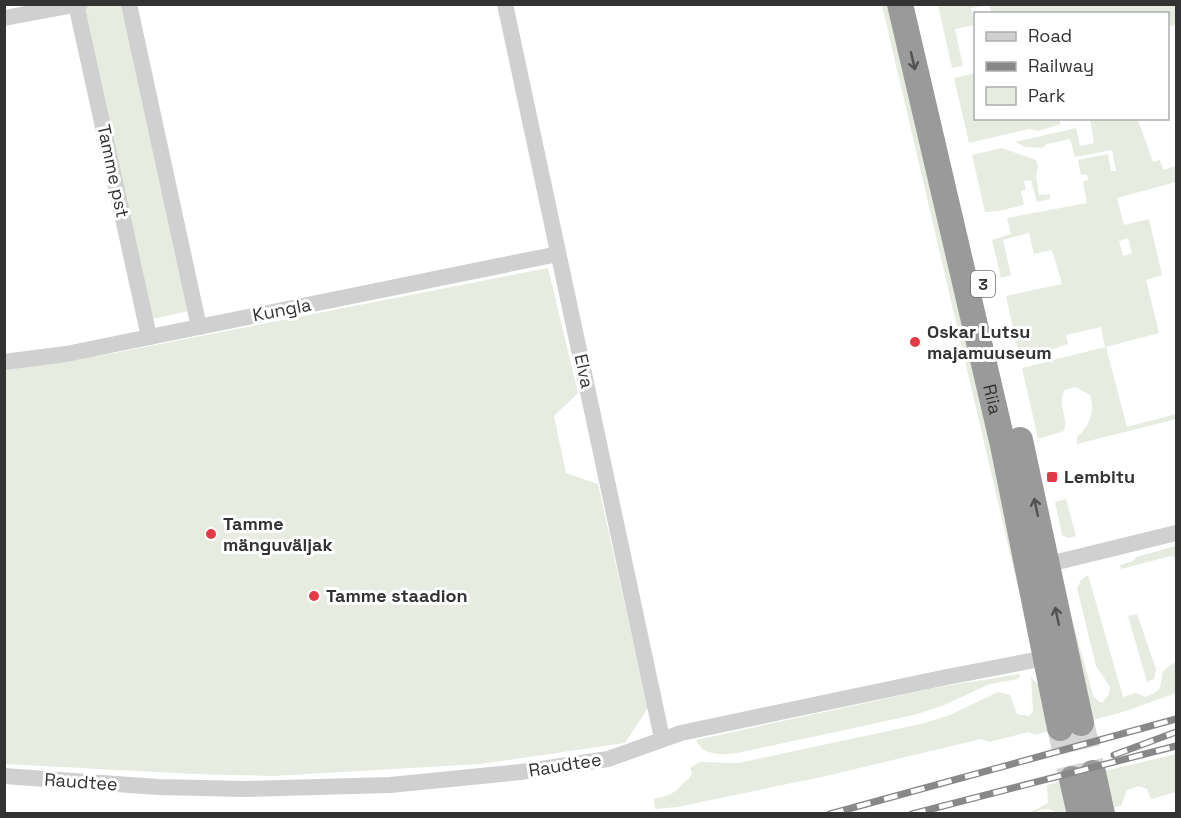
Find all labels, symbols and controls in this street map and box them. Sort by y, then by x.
legend [974,12,1169,120]
text: Road [1028,24,1072,47]
one-way arrow [908,51,919,71]
text: Railway [1028,54,1094,77]
text: Park [1028,84,1066,107]
street label: Tamme pst [92,122,135,220]
road number: 3 [971,271,995,297]
street label: Kungla [251,293,313,326]
place label: Oskar Lutsu majamuuseum [927,320,1052,364]
marker: Oskar Lutsu majamuuseum [908,335,922,349]
street label: Elva [570,352,599,390]
street label: Riia [978,382,1008,417]
place label: Lembitu [1064,465,1135,488]
marker: Lembitu [1045,470,1059,484]
one-way arrow [1029,498,1041,517]
place label: Tamme mänguväljak [223,512,333,556]
marker: Tamme mänguväljak [204,527,218,541]
place label: Tamme staadion [326,584,468,607]
marker: Tamme staadion [307,589,321,603]
one-way arrow [1051,607,1062,627]
street label: Raudtee [527,747,603,782]
street label: Raudtee [44,767,118,796]

